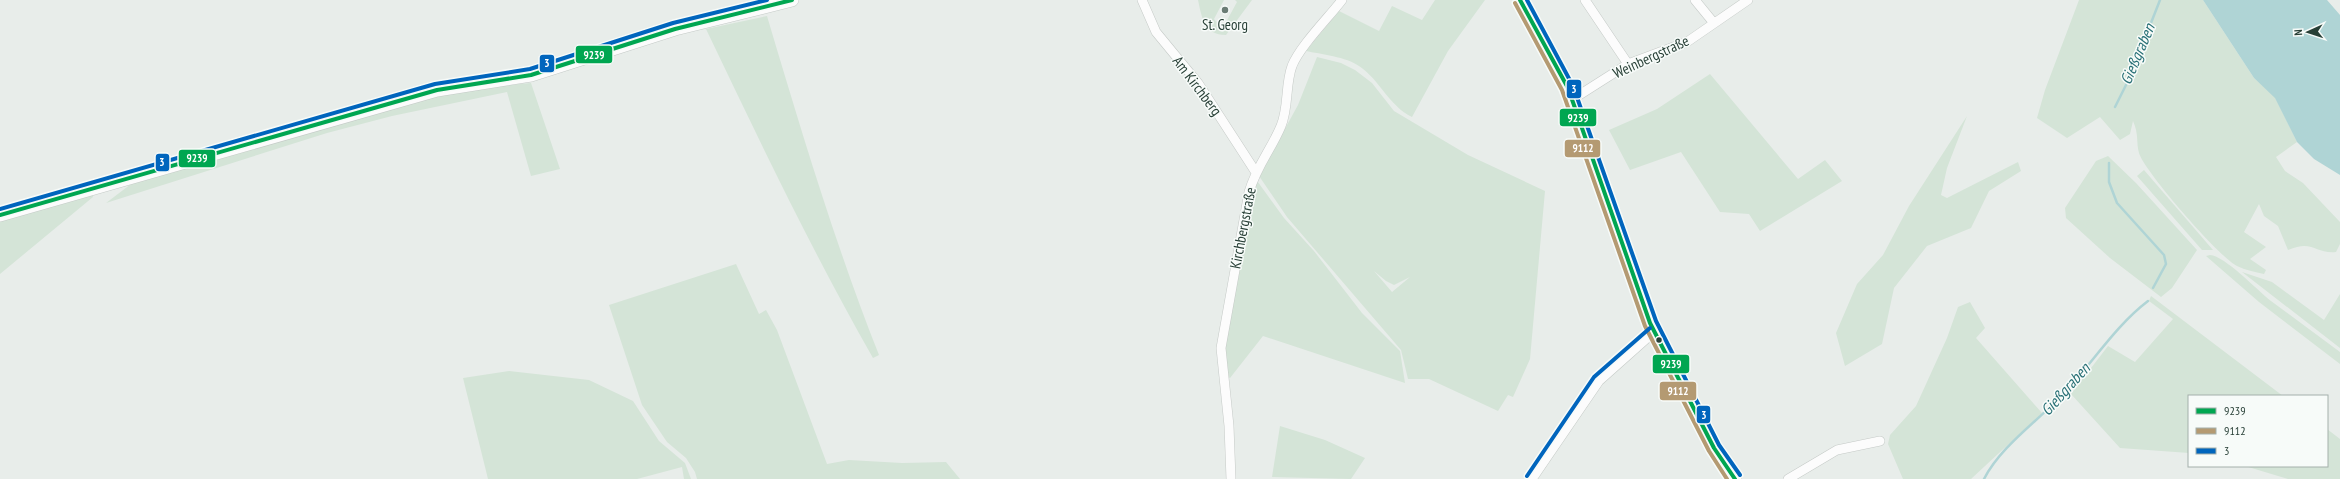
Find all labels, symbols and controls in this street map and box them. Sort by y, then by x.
marker: St. Georg [1220,5,1230,15]
north arrow [2288,12,2328,52]
place label: St. Georg [1202,15,1248,34]
water label: Gießgraben [2115,20,2159,87]
text: N [2291,29,2305,36]
street label: Weinbergstraße [1610,31,1692,82]
line badge: 9239 [575,45,613,64]
text: 9239 [583,48,605,62]
street label: Am Kirchberg [1169,52,1226,119]
line badge: 3 [539,54,555,73]
text: 3 [544,56,550,70]
line badge: 3 [1566,79,1582,99]
text: 3 [1571,82,1577,96]
line badge: 9239 [1559,108,1597,127]
text: 9239 [1567,111,1589,125]
line badge: 9112 [1564,139,1601,158]
text: 9112 [1572,141,1594,155]
line badge: 9239 [178,149,216,168]
text: 9239 [186,151,208,165]
line badge: 3 [155,153,170,172]
text: 3 [159,155,165,169]
street label: Kirchbergstraße [1225,185,1260,270]
unlabelled marker [1654,335,1664,345]
line badge: 9239 [1652,354,1690,374]
text: 9239 [1660,357,1682,371]
water label: Gießgraben [2036,358,2095,419]
line badge: 9112 [1659,381,1697,401]
text: 9112 [1667,384,1689,398]
legend [2188,395,2328,467]
text: 9239 [2224,403,2246,418]
line badge: 3 [1696,405,1711,424]
text: 3 [1701,408,1707,422]
text: 9112 [2224,423,2246,438]
text: 3 [2224,443,2229,458]

